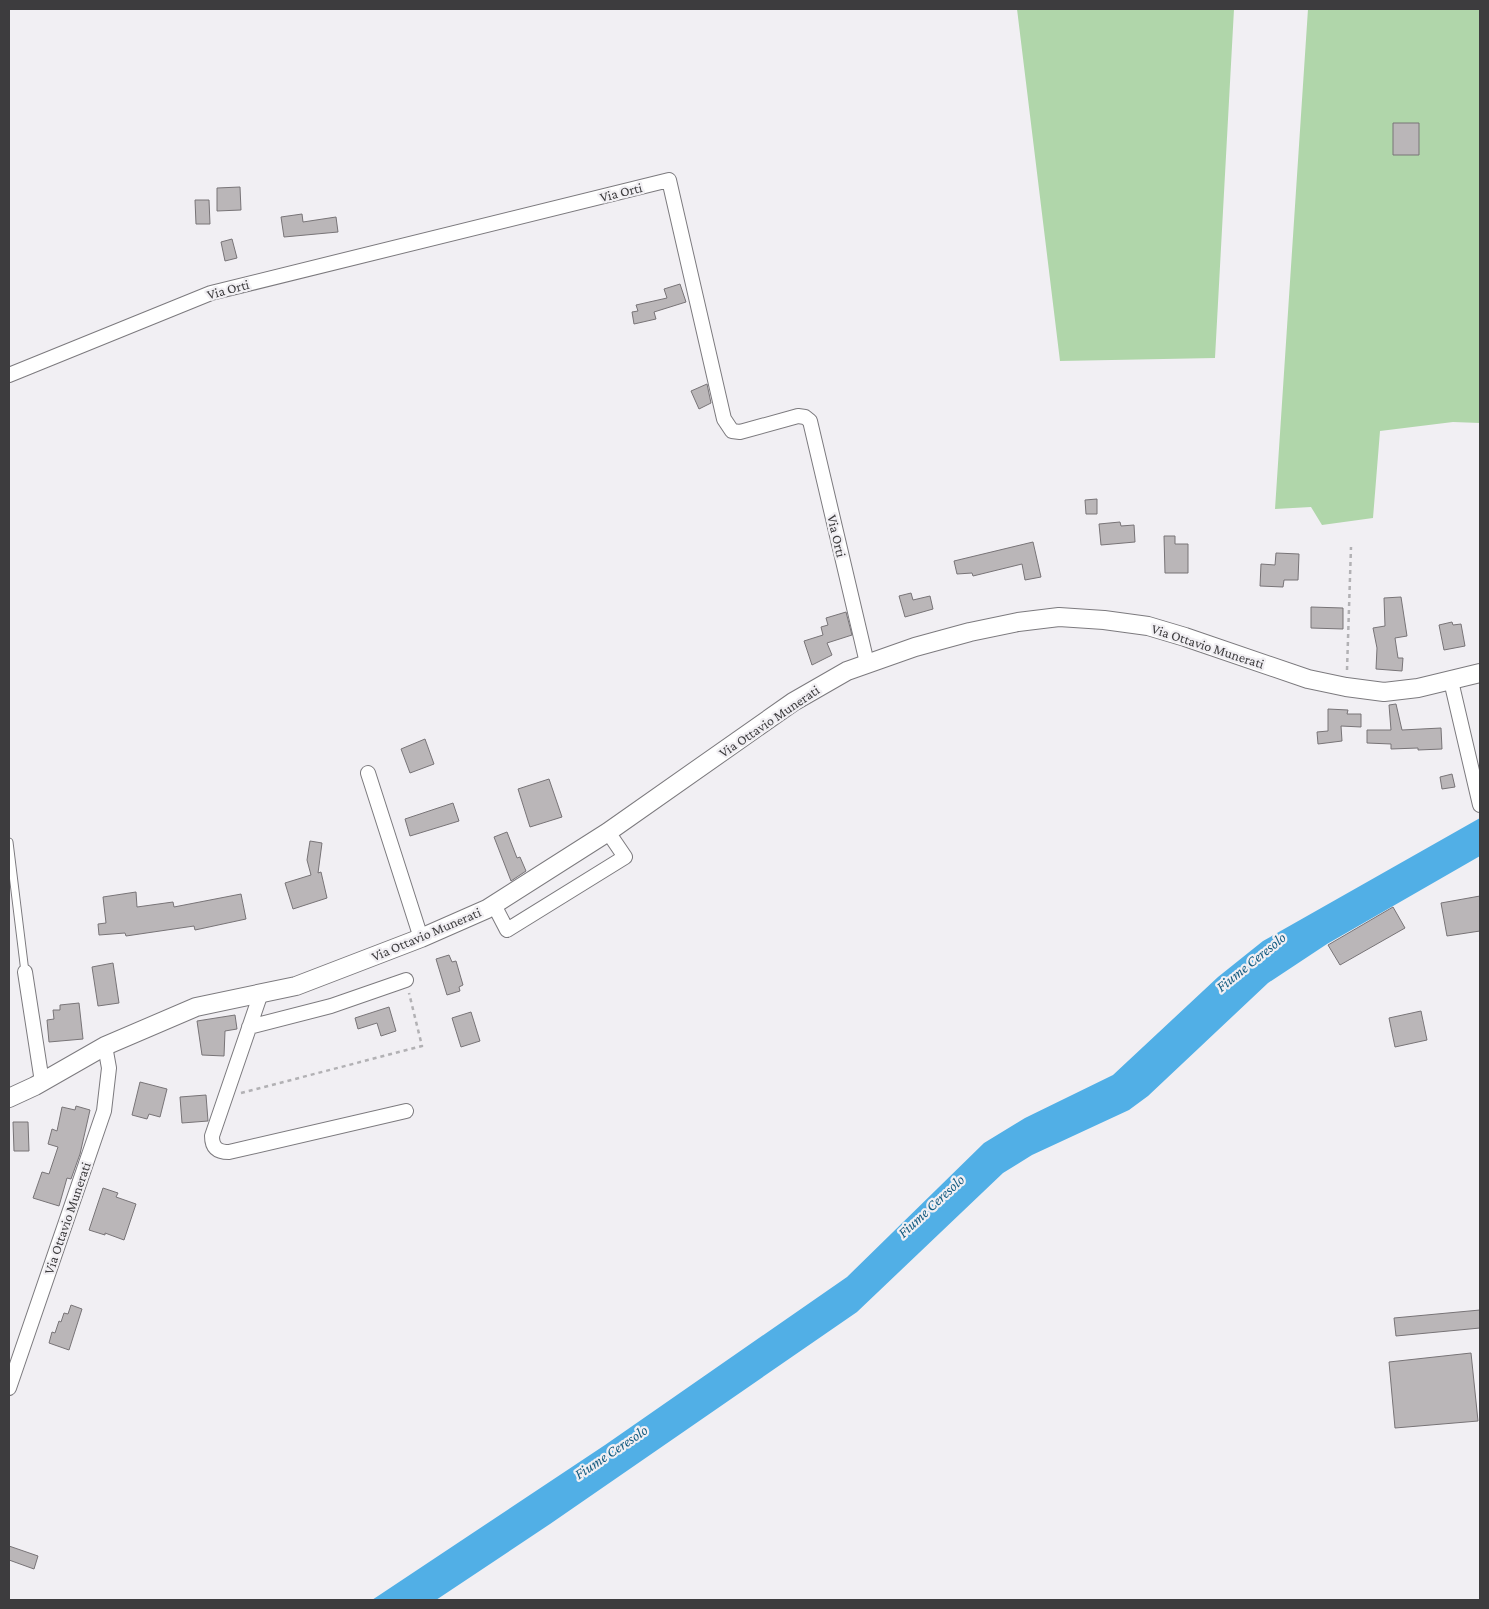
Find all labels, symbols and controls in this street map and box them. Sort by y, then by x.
street label: Via Orti [598,179,644,205]
street label: Via Orti [205,276,251,302]
street label: Via Orti [824,513,850,559]
street label: Via Ottavio Munerati [1150,620,1267,672]
street label: Via Ottavio Munerati [716,681,822,760]
street label: Via Ottavio Munerati [369,904,483,964]
water label: Fiume Ceresolo [1213,929,1289,995]
street label: Via Ottavio Munerati [40,1160,94,1276]
water label: Fiume Ceresolo [895,1171,967,1241]
water label: Fiume Ceresolo [571,1422,651,1482]

